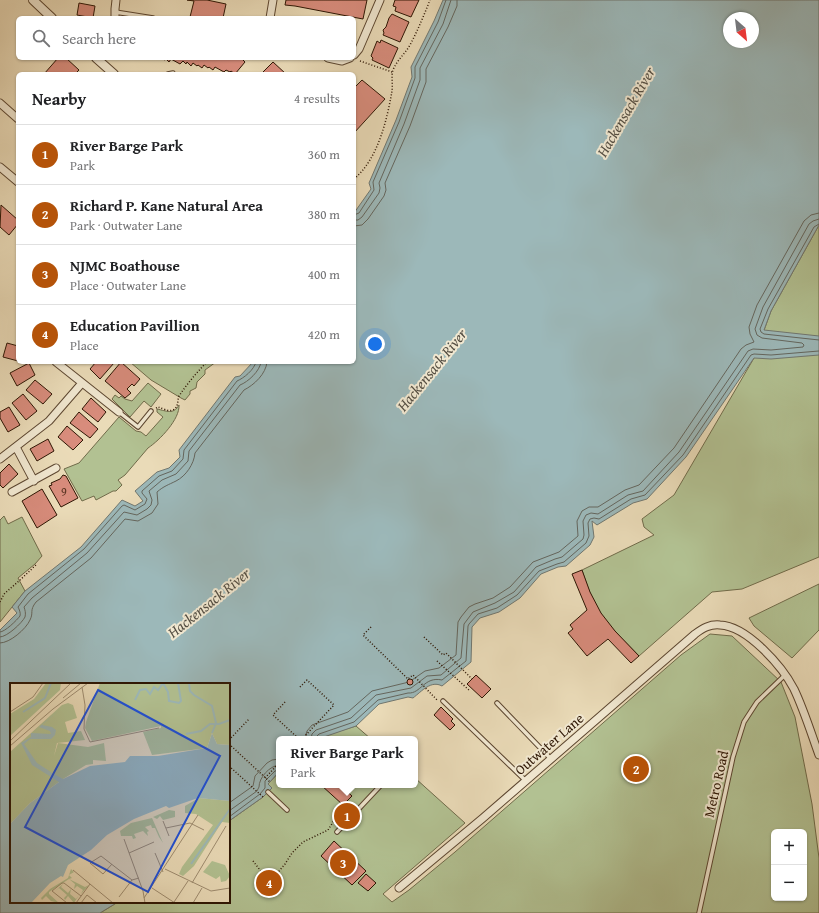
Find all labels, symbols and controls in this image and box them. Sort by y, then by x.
north arrow [723,12,759,48]
search box [16,16,356,60]
icon: search [30,27,52,49]
text: Search here [62,28,136,49]
water label: Hackensack River [591,63,660,161]
text: Nearby [32,86,86,111]
text: 4 results [294,89,340,108]
text: River Barge Park [70,135,183,156]
text: 1 [42,145,48,164]
text: 360 m [308,145,340,164]
text: Park [70,156,95,175]
text: Richard P. Kane Natural Area [70,195,263,216]
text: 2 [42,205,48,224]
text: 380 m [308,205,340,224]
text: Park · Outwater Lane [70,216,182,235]
text: NJMC Boathouse [70,255,180,276]
text: 3 [42,265,48,284]
text: 400 m [308,265,340,284]
text: Place · Outwater Lane [70,276,186,295]
text: Education Pavillion [70,315,200,336]
water label: Hackensack River [391,324,472,416]
text: 4 [42,325,48,344]
text: 420 m [308,325,340,344]
your location [365,334,385,354]
text: Place [70,336,99,355]
house number: 9 [61,483,67,500]
water label: Hackensack River [162,563,255,643]
inset map [10,683,230,903]
street label: Outwater Lane [510,708,588,780]
popup [276,736,418,788]
text: River Barge Park [290,742,404,763]
street label: Metro Road [699,748,734,819]
pin: 2 [623,754,649,784]
text: Park [290,763,316,782]
pin: 1 [334,801,360,831]
map controls [771,829,807,901]
button: + [771,829,807,865]
pin: 3 [330,848,356,878]
button: − [771,865,807,901]
pin: 4 [256,868,282,898]

